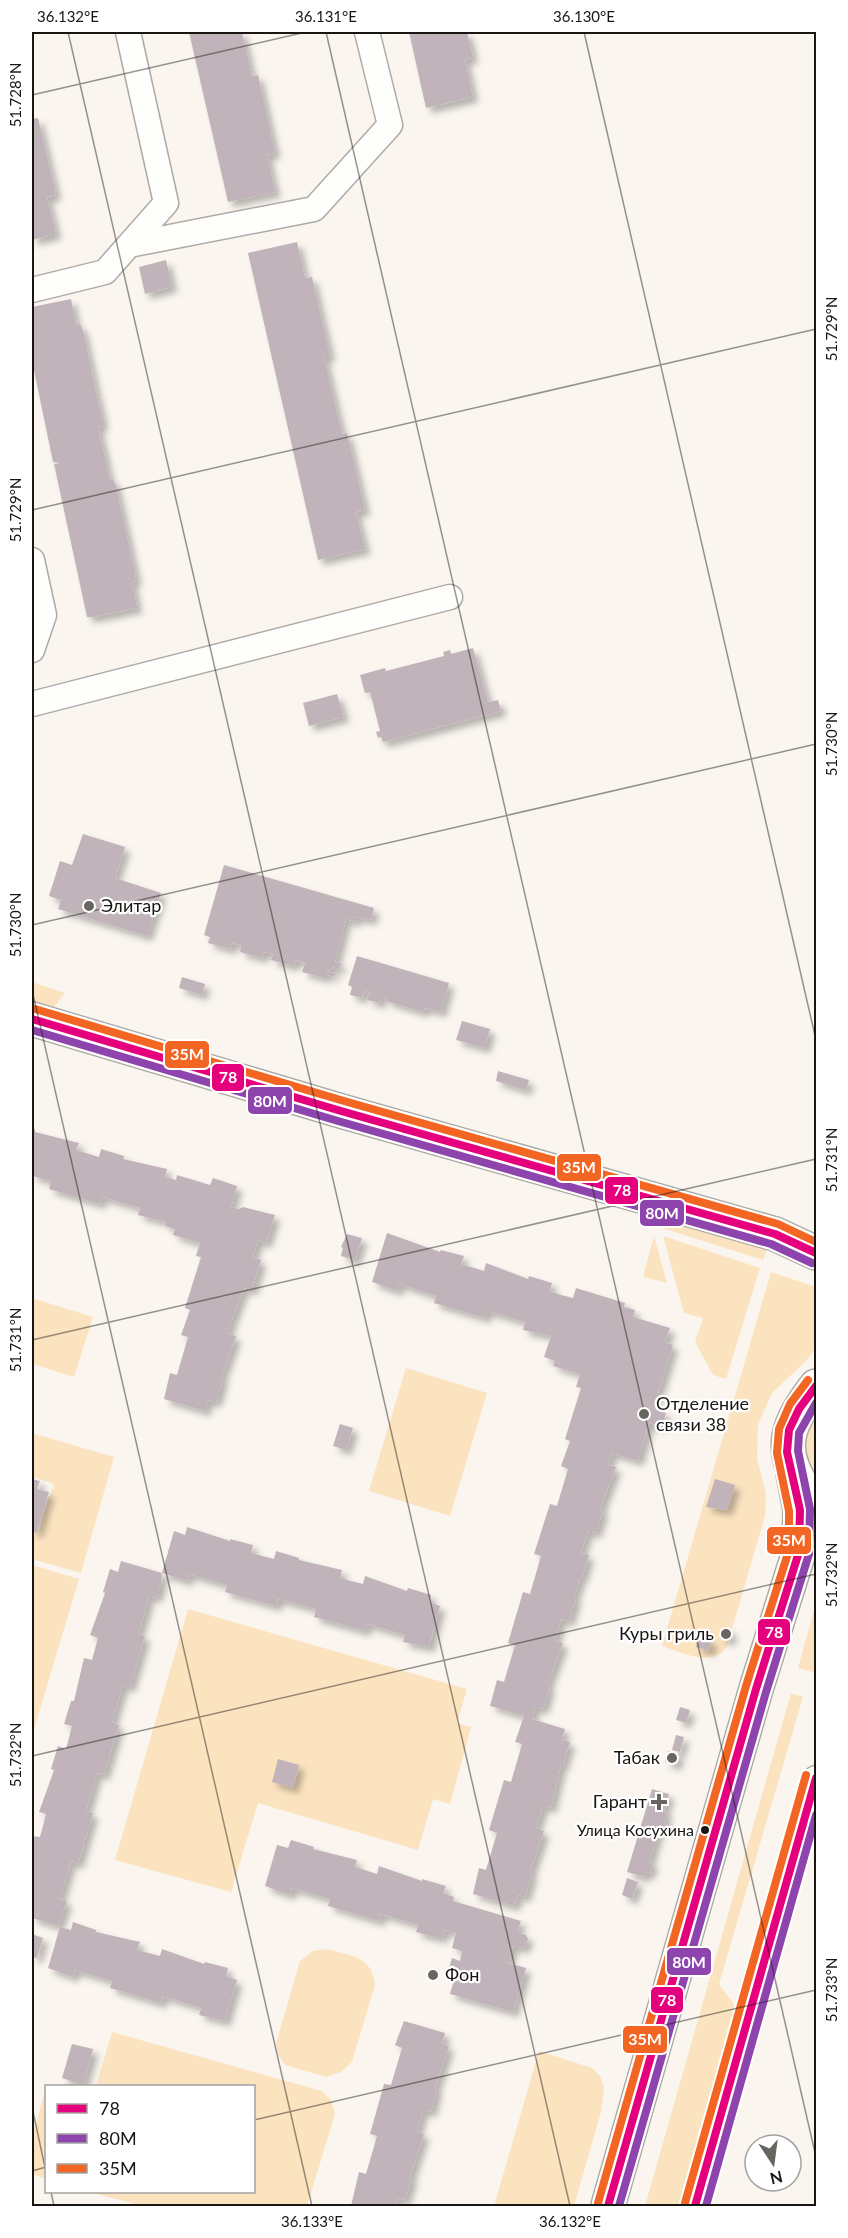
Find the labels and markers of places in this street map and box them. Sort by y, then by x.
place label: Элитар [101,894,161,916]
marker: Элитар [82,899,96,913]
place label: Отделение связи 38 [656,1392,749,1435]
marker: Отделение связи 38 [637,1407,651,1421]
place label: Куры гриль [619,1622,714,1644]
marker: Куры гриль [719,1627,733,1641]
place label: Табак [614,1746,661,1768]
marker: Табак [665,1751,679,1765]
place label: Гарант [593,1790,647,1812]
marker: Гарант [652,1795,666,1809]
place label: Улица Косухина [577,1820,694,1839]
marker: Улица Косухина [699,1824,711,1836]
place label: Фон [445,1963,479,1985]
marker: Фон [426,1968,440,1982]

